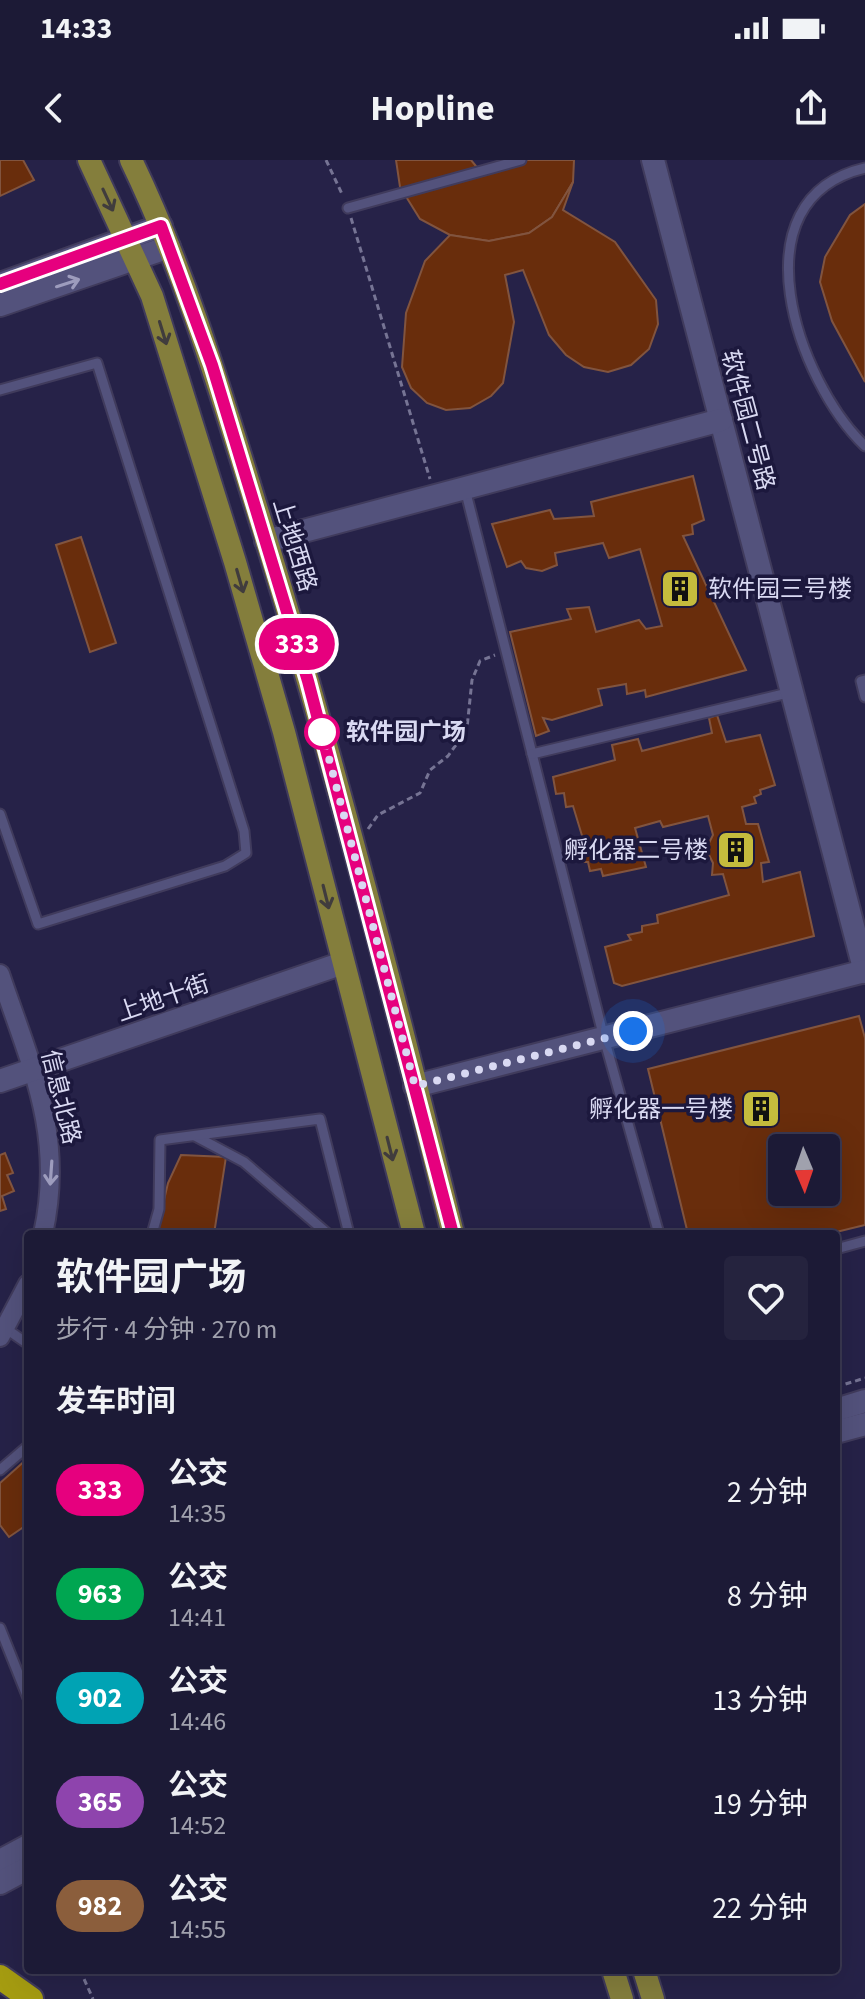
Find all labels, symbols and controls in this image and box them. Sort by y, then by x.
text: 14:33 [40,7,112,50]
text: Hopline [370,83,495,134]
icon: back [32,86,76,130]
icon: share [789,86,833,130]
one-way arrow [101,188,116,212]
one-way arrow [55,274,80,289]
one-way arrow [157,320,172,345]
street label: 软件园二号路 [712,346,783,494]
street label: 上地西路 [264,494,325,596]
one-way arrow [233,568,248,594]
building icon: 软件园三号楼 [659,568,701,610]
place label: 软件园三号楼 [708,572,852,607]
line badge: 333 [251,618,343,670]
text: 333 [275,624,319,664]
marker: 软件园广场 [305,715,339,749]
place label: 软件园广场 [346,715,466,750]
building icon: 孵化器二号楼 [715,829,757,871]
place label: 孵化器二号楼 [564,833,708,868]
one-way arrow [319,883,334,909]
street label: 上地十街 [112,966,214,1031]
your location [613,1011,653,1051]
street label: 信息北路 [32,1046,89,1148]
building icon: 孵化器一号楼 [740,1088,782,1130]
place label: 孵化器一号楼 [589,1092,733,1127]
north arrow [768,1134,840,1206]
map controls [768,1134,840,1206]
one-way arrow [384,1135,399,1161]
one-way arrow [43,1159,58,1186]
text: 软件园广场 [56,1251,246,1305]
button: heart [724,1256,808,1340]
text: 步行 · 4 分钟 · 270 m [56,1311,277,1348]
text: 发车时间 [56,1380,176,1423]
text: 公交 [168,1452,228,1495]
text: 333 [78,1470,122,1510]
text: 2 分钟 [727,1471,808,1514]
text: 14:35 [168,1495,226,1532]
text: 公交 [168,1556,228,1599]
text: 963 [78,1574,122,1614]
text: 8 分钟 [727,1575,808,1618]
text: 14:41 [168,1599,226,1636]
text: 公交 [168,1660,228,1703]
text: 902 [78,1678,122,1718]
text: 13 分钟 [712,1679,808,1722]
text: 14:46 [168,1703,226,1740]
text: 公交 [168,1764,228,1807]
text: 365 [78,1782,122,1822]
text: 19 分钟 [712,1783,808,1826]
text: 14:52 [168,1807,226,1844]
text: 公交 [168,1868,228,1911]
text: 982 [78,1886,122,1926]
text: 22 分钟 [712,1887,808,1930]
text: 14:55 [168,1911,226,1948]

